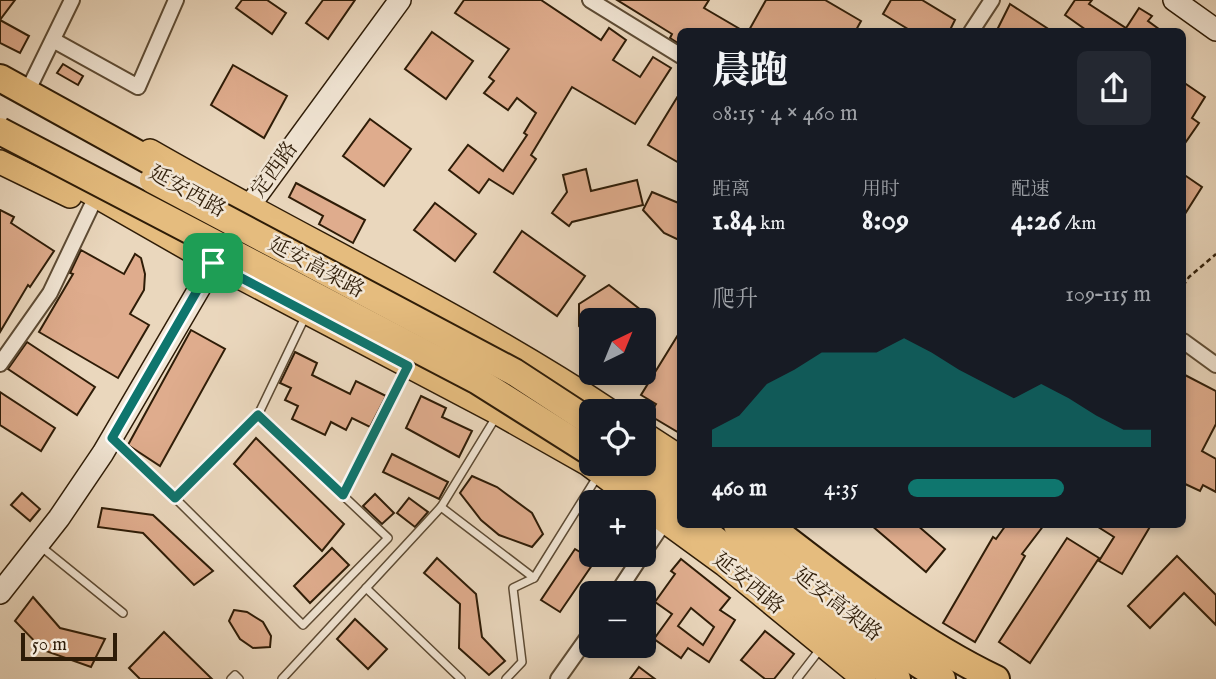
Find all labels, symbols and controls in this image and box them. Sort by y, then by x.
text: 晨跑 [712,49,788,97]
button: share [1077,51,1151,125]
text: 08:15 · 4 × 460 m [712,99,858,128]
street label: 定西路 [246,137,304,203]
street label: 延安西路 [144,160,230,224]
text: 距离 [712,178,750,202]
text: 用时 [862,178,900,202]
text: 配速 [1011,178,1049,202]
text: 1.84 [712,202,756,240]
text: 8:09 [862,202,909,240]
text: 4:26 [1011,202,1061,240]
text: km [756,212,785,236]
text: /km [1061,212,1096,236]
street label: 延安高架路 [263,231,369,305]
pin [183,233,243,293]
icon: arrive [194,244,232,282]
text: 109–115 m [1065,280,1151,309]
text: 爬升 [712,285,758,314]
north arrow [579,308,656,385]
map controls [579,308,656,658]
button: locate [579,399,656,476]
text: 460 m [712,474,767,503]
text: 4:35 [824,474,858,503]
button: + [579,490,656,567]
street label: 延安西路 [707,547,789,621]
street label: 延安高架路 [787,562,887,648]
button: − [579,581,656,658]
scale bar [21,630,117,662]
text: 50 m [32,633,67,657]

